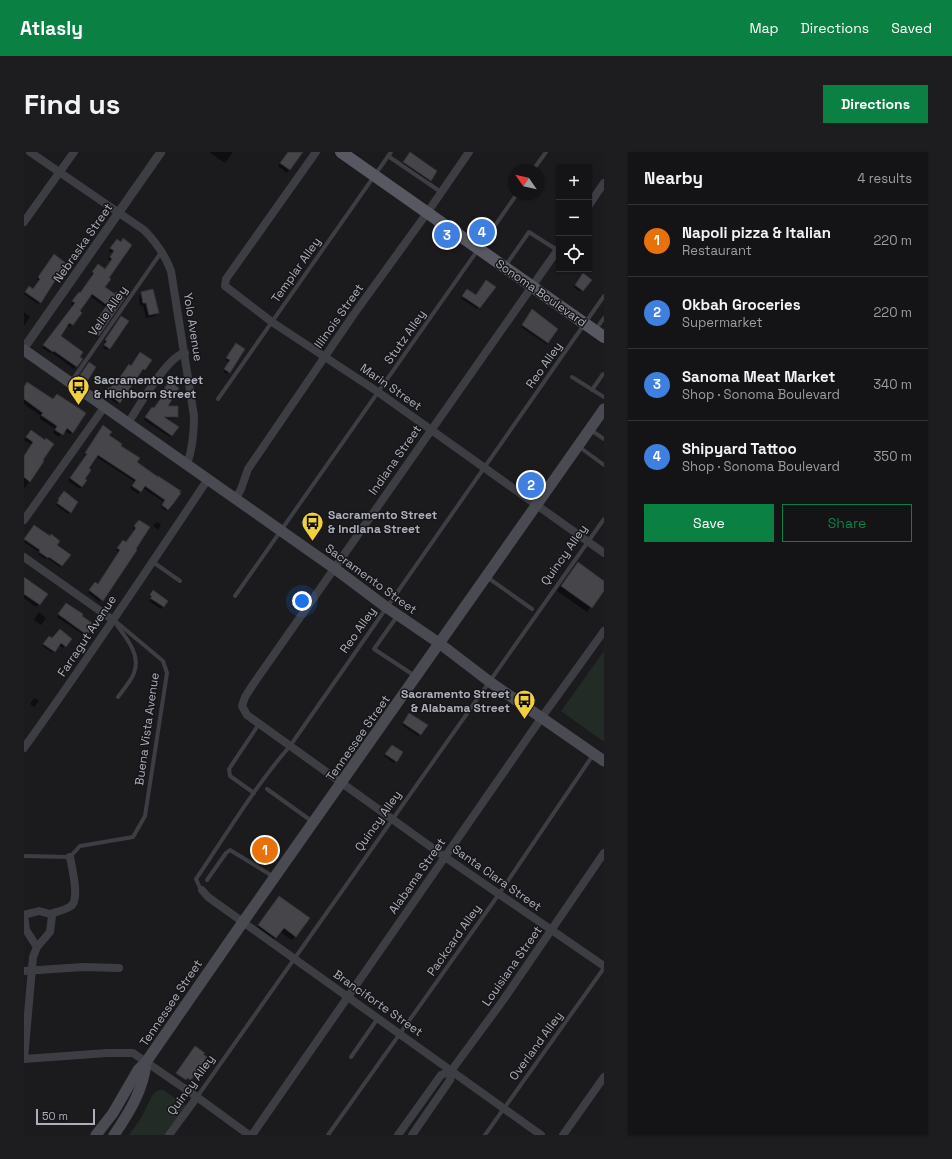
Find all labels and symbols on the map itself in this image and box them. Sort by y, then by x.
north arrow [508,164,544,200]
street label: Nebraska Street [50,200,116,286]
pin: 4 [469,217,495,247]
pin: 3 [434,220,460,250]
street label: Templar Alley [268,234,324,306]
street label: Sonoma Boulevard [492,256,590,330]
street label: Illinois Street [311,280,367,352]
street label: Velie Alley [85,283,131,339]
street label: Yolo Avenue [180,291,206,363]
street label: Stutz Alley [380,307,430,367]
street label: Reo Alley [522,339,566,391]
street label: Marin Street [357,360,425,414]
place label: Sacramento Street & Hichborn Street [94,372,203,402]
bus stop icon: Sacramento Street & Hichborn Street [65,374,91,407]
street label: Indiana Street [365,422,425,498]
pin: 2 [518,470,544,500]
place label: Sacramento Street & Indiana Street [328,507,437,537]
bus stop icon: Sacramento Street & Indiana Street [300,509,326,542]
street label: Quincy Alley [537,521,591,589]
street label: Sacramento Street [322,540,420,618]
your location [292,591,312,611]
street label: Farragut Avenue [54,592,120,680]
street label: Reo Alley [336,604,380,656]
street label: Buena Vista Avenue [131,672,163,786]
place label: Sacramento Street & Alabama Street [401,686,510,716]
bus stop icon: Sacramento Street & Alabama Street [512,688,538,721]
street label: Tennessee Street [322,692,394,784]
street label: Quincy Alley [351,787,405,855]
pin: 1 [252,835,278,865]
street label: Alabama Street [385,835,449,917]
street label: Santa Clara Street [449,841,545,915]
street label: Packcard Alley [423,901,485,979]
street label: Louisiana Street [478,923,546,1009]
street label: Tennessee Street [136,956,206,1050]
street label: Branciforte Street [330,966,426,1040]
street label: Overland Alley [506,1008,566,1084]
street label: Quincy Alley [164,1052,218,1118]
scale bar [36,1107,95,1126]

